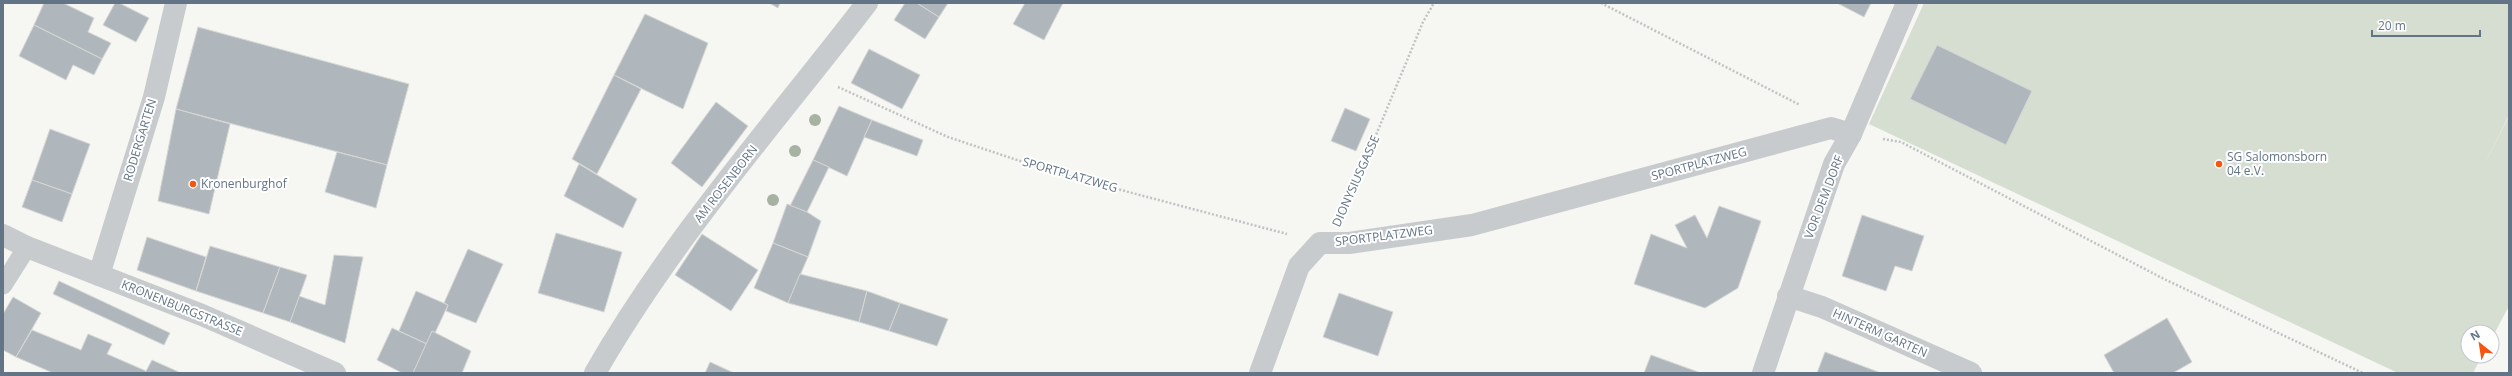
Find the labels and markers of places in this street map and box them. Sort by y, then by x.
place label: SG Salomonsborn 04 e.V. [2227,148,2327,179]
marker: SG Salomonsborn 04 e.V. [2214,159,2224,169]
place label: Kronenburghof [201,175,288,192]
marker: Kronenburghof [188,179,198,189]

